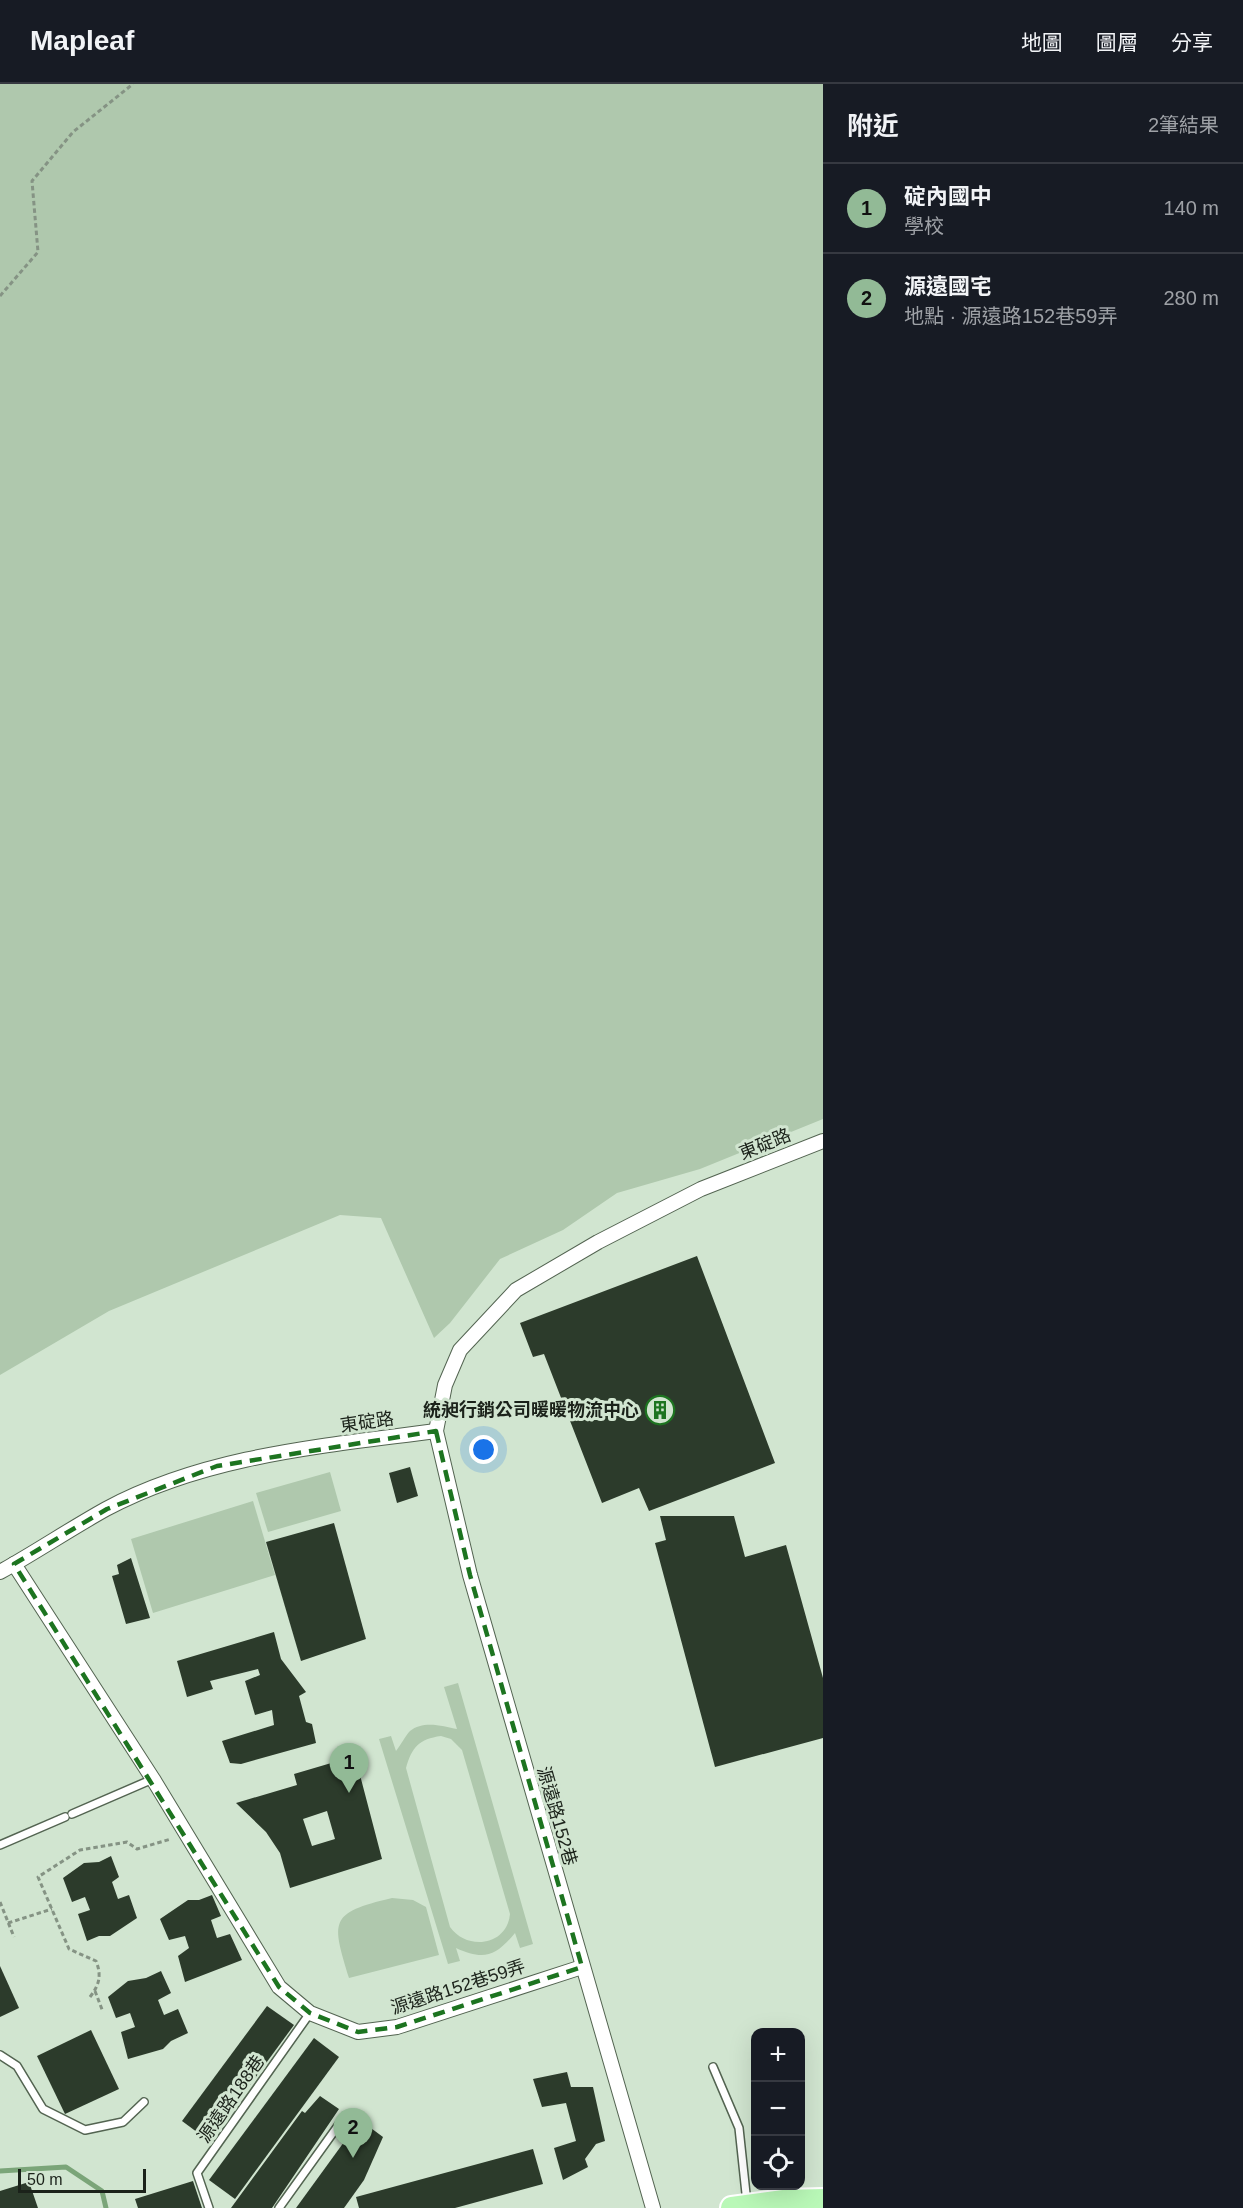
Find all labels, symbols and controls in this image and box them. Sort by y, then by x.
text: Mapleaf [30,25,134,56]
text: 地圖 [1021,31,1063,54]
text: 圖層 [1096,31,1138,54]
text: 分享 [1171,31,1213,54]
text: 附近 [847,111,899,141]
text: 2筆結果 [1148,114,1219,136]
text: 碇內國中 [904,184,992,209]
text: 1 [861,197,872,219]
text: 140 m [1163,197,1219,219]
text: 學校 [904,215,944,237]
text: 源遠國宅 [904,274,992,299]
text: 2 [861,287,872,309]
text: 280 m [1163,287,1219,309]
text: 地點 · 源遠路152巷59弄 [904,305,1117,327]
street label: 東碇路 [736,1125,794,1163]
building icon: 統昶行銷公司暖暖物流中心 [644,1394,676,1426]
place label: 統昶行銷公司暖暖物流中心 [423,1399,639,1420]
street label: 東碇路 [339,1408,395,1436]
your location [469,1435,498,1464]
pin: 1 [330,1744,368,1793]
street label: 源遠路152巷 [533,1764,581,1868]
street label: 源遠路152巷59弄 [388,1956,528,2018]
map controls [751,2028,805,2190]
button: + [751,2028,805,2082]
street label: 源遠路188巷 [194,2051,268,2147]
button: − [751,2082,805,2136]
pin: 2 [334,2108,372,2158]
button: locate [751,2136,805,2190]
scale bar [18,2166,146,2194]
text: 50 m [27,2171,63,2188]

